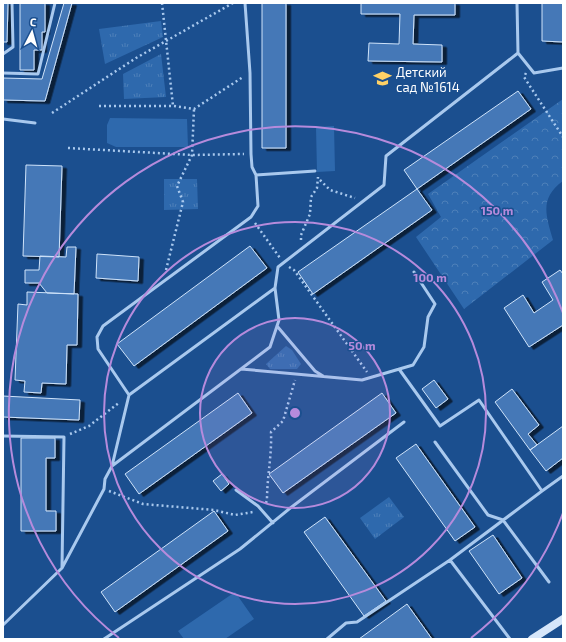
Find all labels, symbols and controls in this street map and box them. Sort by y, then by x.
north arrow [12,12,52,52]
text: С [29,15,38,28]
place label: Детский сад №1614 [396,64,460,95]
school or university icon: Детский сад №1614 [373,69,393,89]
text: 150 m [481,203,513,217]
text: 100 m [413,270,447,284]
text: 50 m [348,338,376,352]
centre of rings [288,406,302,420]

